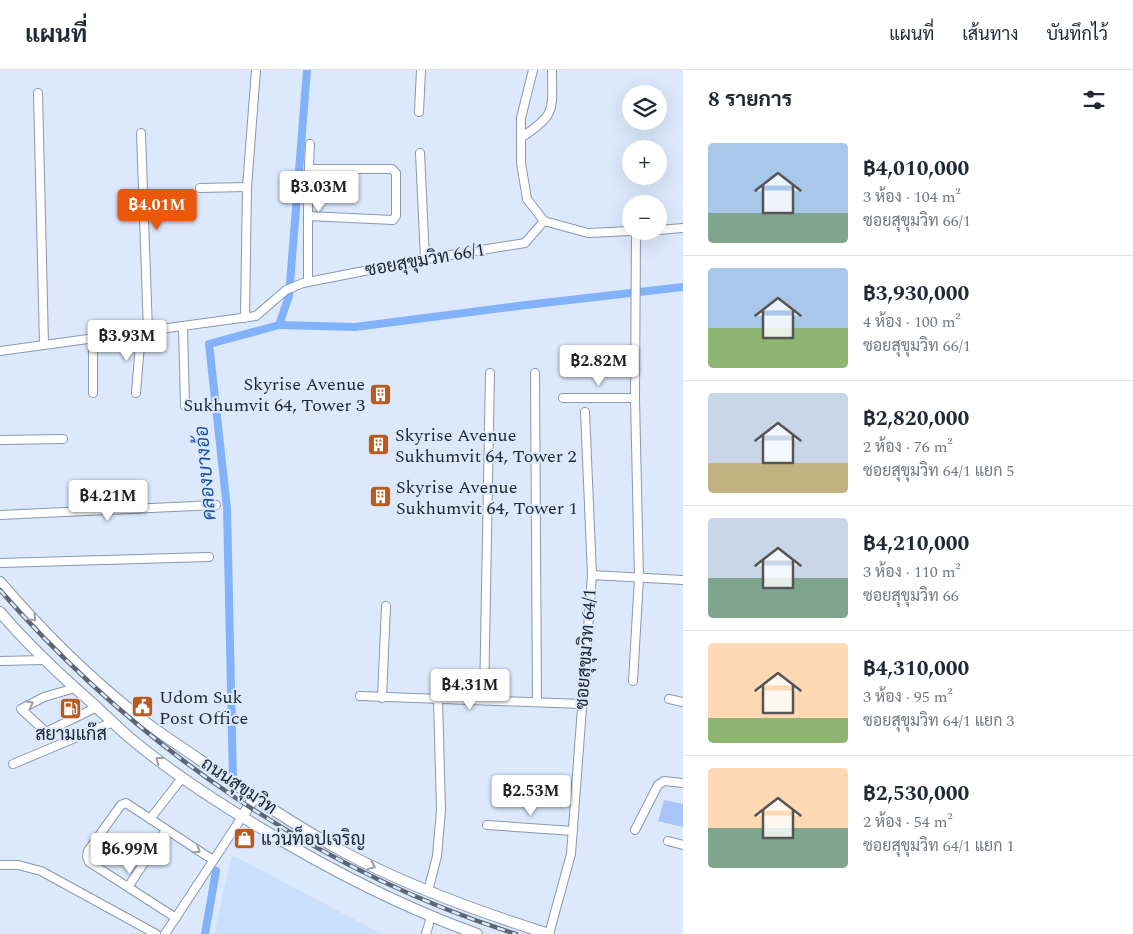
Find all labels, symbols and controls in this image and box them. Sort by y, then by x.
text: แผนที่ [25,17,87,53]
text: แผนที่ [889,21,934,48]
text: เส้นทาง [962,21,1018,48]
text: บันทึกไว้ [1046,21,1108,48]
text: 8 รายการ [708,84,792,116]
map controls [622,85,667,240]
button: layers [622,85,667,130]
icon: filters [1080,86,1108,114]
button: + [622,140,667,185]
text: ฿4,010,000 [863,153,969,185]
icon: home [748,163,808,223]
pin: ฿3.03M [278,170,360,213]
text: ฿3.03M [291,175,347,199]
text: 3 ห้อง · 104 m² [863,185,961,209]
pin: ฿4.01M [116,189,198,231]
text: ฿4.01M [129,193,185,217]
button: − [622,195,667,240]
text: ซอยสุขุมวิท 66/1 [863,209,971,233]
street label: ซอยสุขุมวิท 66/1 [363,236,487,284]
text: ฿3,930,000 [863,278,969,310]
icon: home [748,288,808,348]
text: 4 ห้อง · 100 m² [863,310,961,334]
pin: ฿3.93M [86,320,168,362]
text: ฿3.93M [99,324,155,348]
text: ซอยสุขุมวิท 66/1 [863,334,971,358]
pin: ฿2.82M [558,344,640,387]
text: ฿2.82M [571,349,627,373]
place label: Skyrise Avenue Sukhumvit 64, Tower 3 [184,371,365,419]
building icon: Skyrise Avenue Sukhumvit 64, Tower 3 [369,382,393,406]
text: ฿2,820,000 [863,403,969,435]
icon: home [748,413,808,473]
place label: Skyrise Avenue Sukhumvit 64, Tower 2 [395,422,576,470]
water label: คลองบางอ้อ [187,425,225,521]
building icon: Skyrise Avenue Sukhumvit 64, Tower 2 [367,433,391,457]
text: 2 ห้อง · 76 m² [863,435,953,459]
text: ซอยสุขุมวิท 64/1 แยก 5 [863,459,1014,483]
place label: Skyrise Avenue Sukhumvit 64, Tower 1 [396,474,577,522]
pin: ฿4.21M [67,480,149,522]
text: ฿4.21M [80,484,136,508]
building icon: Skyrise Avenue Sukhumvit 64, Tower 1 [368,485,392,509]
text: ฿4,210,000 [863,528,969,560]
icon: home [748,538,808,598]
text: 3 ห้อง · 110 m² [863,560,961,584]
text: ซอยสุขุมวิท 66 [863,584,959,608]
street label: ซอยสุขุมวิท 64/1 [568,588,604,710]
one-way arrow [27,613,36,622]
text: ฿4,310,000 [863,653,969,685]
icon: home [748,663,808,723]
pin: ฿4.31M [429,668,511,711]
text: ฿4.31M [442,673,498,697]
place label: Udom Suk Post Office [159,684,248,732]
text: 3 ห้อง · 95 m² [863,685,953,709]
public building icon: Udom Suk Post Office [131,695,155,719]
fuel station icon: สยามแก๊ส [59,697,83,721]
one-way arrow [25,700,34,710]
text: ซอยสุขุมวิท 64/1 แยก 3 [863,709,1014,733]
place label: สยามแก๊ส [35,721,107,748]
street label: ถนนสุขุมวิท [196,751,282,821]
one-way arrow [155,757,165,766]
pin: ฿2.53M [490,774,572,817]
text: ฿2,530,000 [863,778,969,810]
text: ฿2.53M [503,779,559,803]
icon: home [748,788,808,848]
text: 2 ห้อง · 54 m² [863,810,953,834]
place label: แว่นท็อปเจริญ [261,825,366,853]
shop icon: แว่นท็อปเจริญ [233,827,257,851]
pin: ฿6.99M [89,832,171,875]
text: ซอยสุขุมวิท 64/1 แยก 1 [863,834,1014,858]
text: ฿6.99M [102,837,158,861]
one-way arrow [192,844,201,853]
one-way arrow [367,859,376,870]

